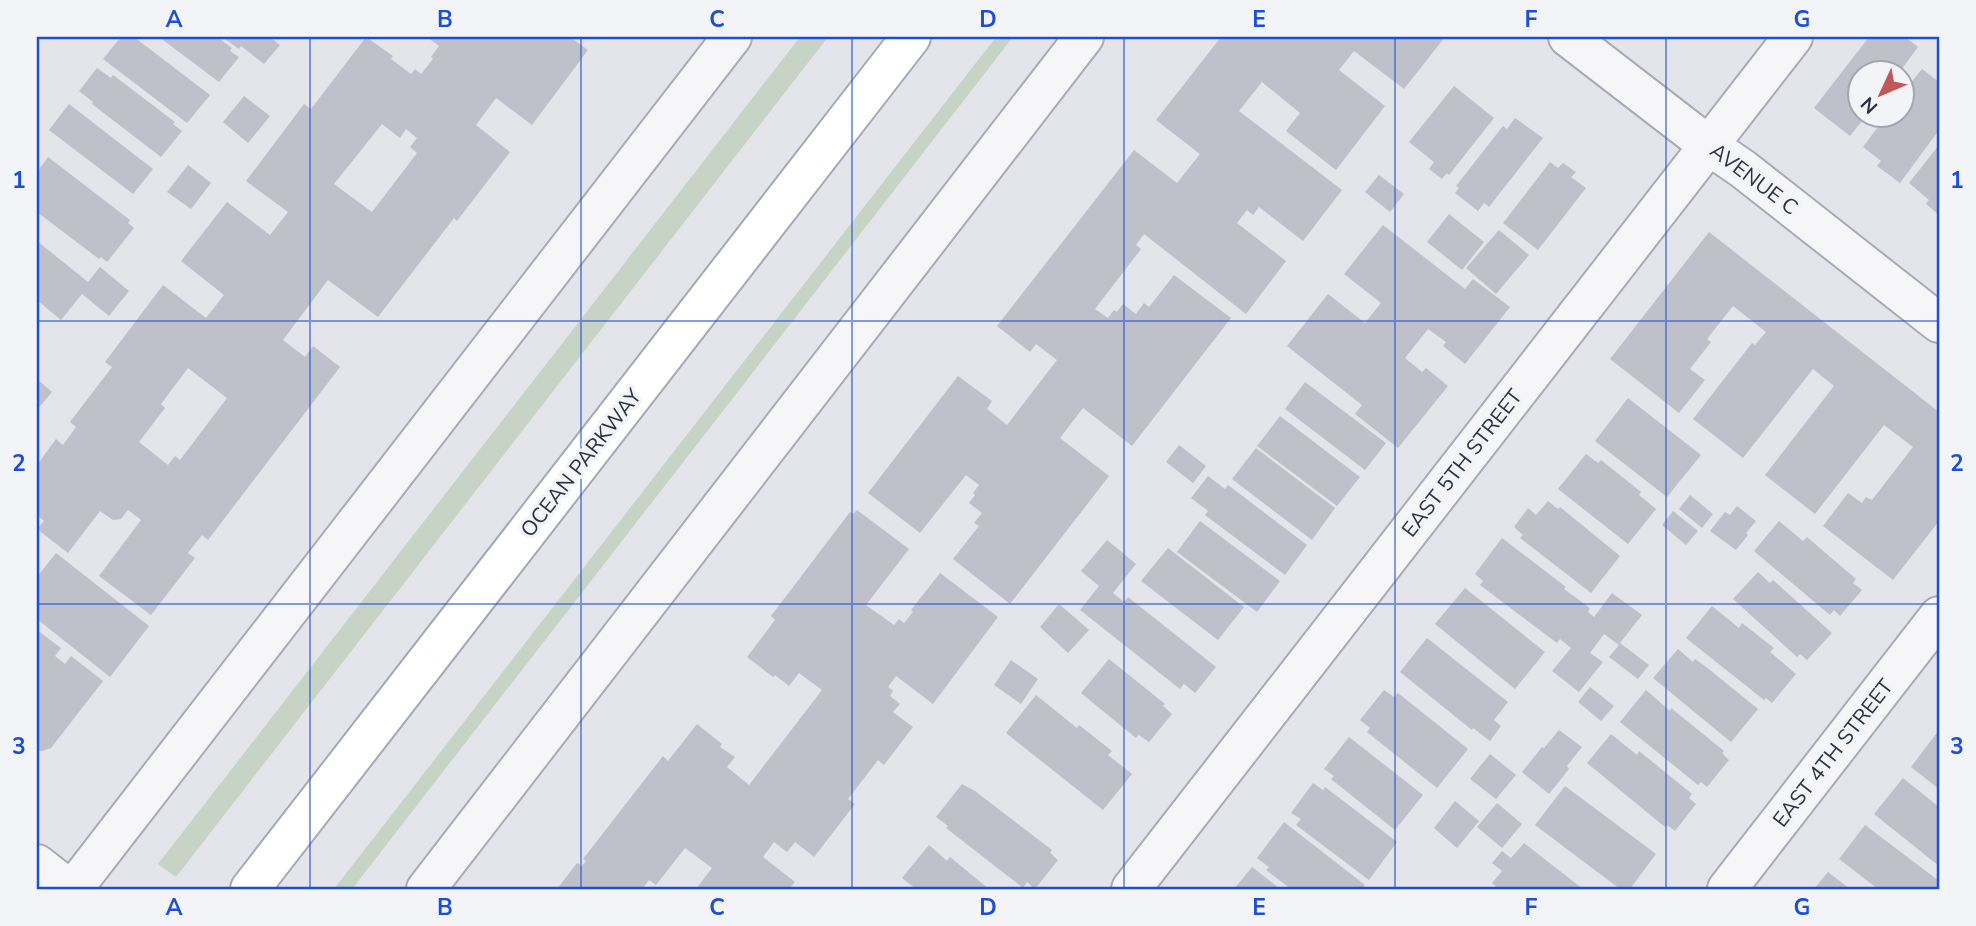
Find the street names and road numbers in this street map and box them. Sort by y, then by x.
street label: AVENUE C [1704,137,1804,221]
street label: OCEAN PARKWAY [514,383,648,543]
street label: EAST 5TH STREET [1395,383,1529,543]
street label: EAST 4TH STREET [1766,673,1900,833]

